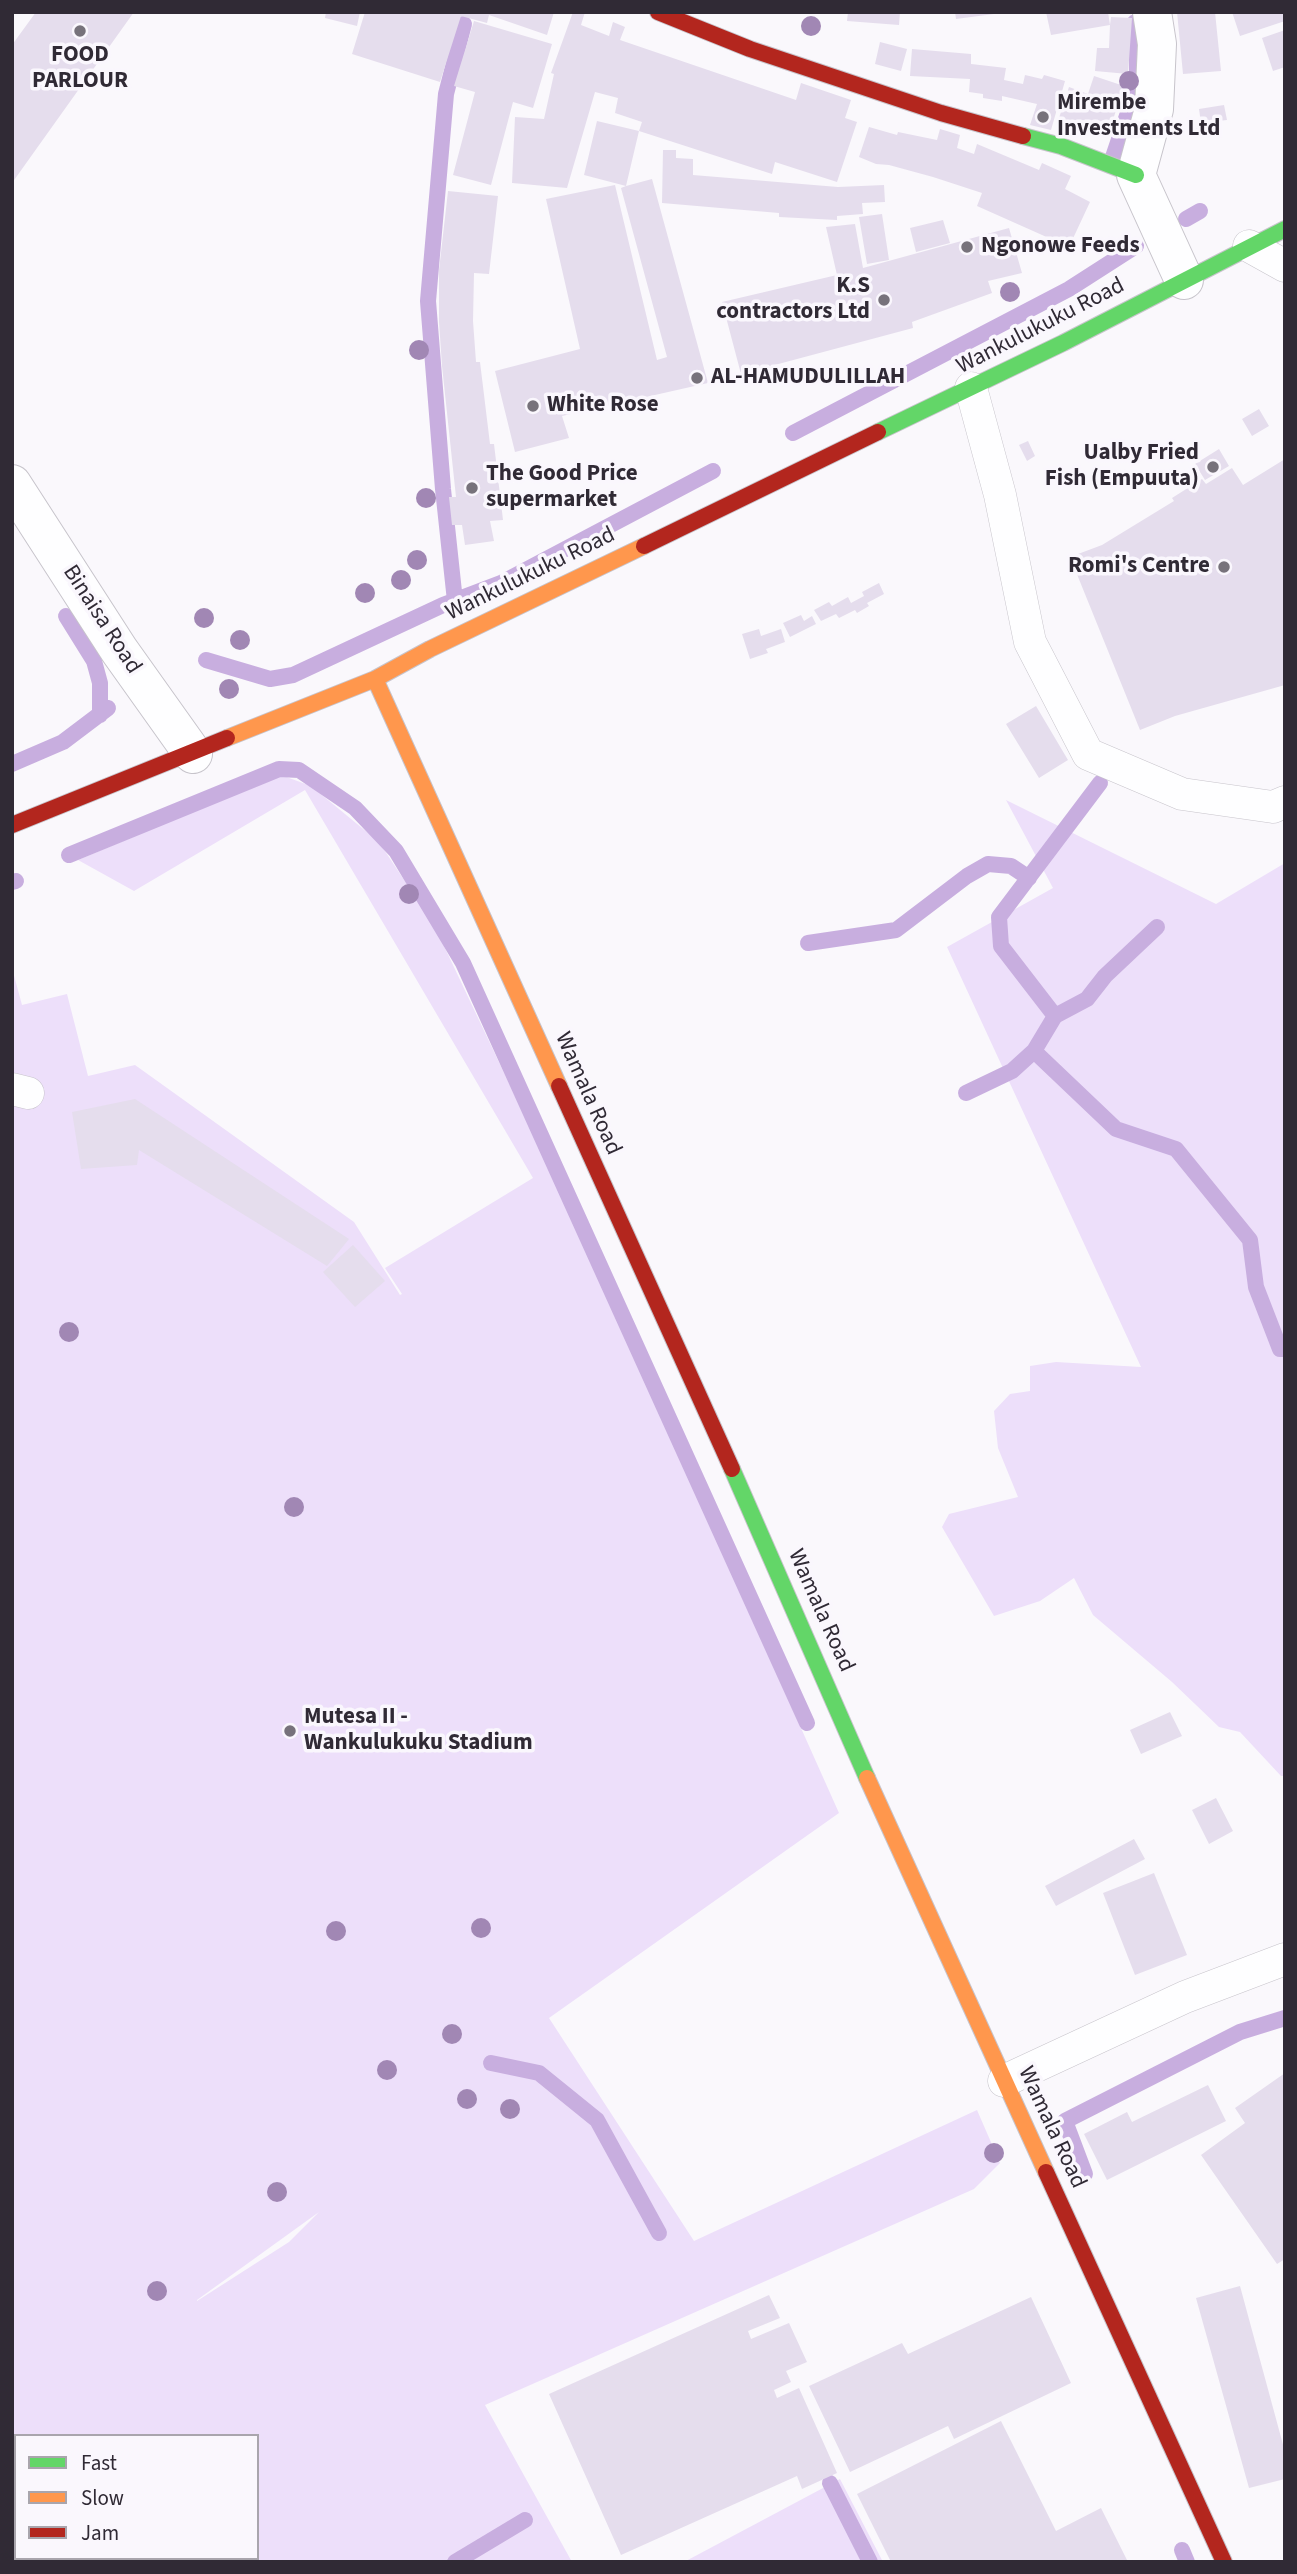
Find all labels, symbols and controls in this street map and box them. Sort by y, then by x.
marker: FOOD PARLOUR [72,23,88,39]
place label: FOOD PARLOUR [32,42,128,96]
place label: Mirembe Investments Ltd [1057,90,1220,144]
marker: Mirembe Investments Ltd [1035,109,1051,125]
place label: Ngonowe Feeds [981,233,1140,261]
marker: Ngonowe Feeds [959,239,975,255]
place label: K.S contractors Ltd [716,273,870,327]
street label: Wankulukuku Road [952,273,1130,381]
marker: K.S contractors Ltd [876,292,892,308]
place label: AL-HAMUDULILLAH [711,364,905,392]
marker: AL-HAMUDULILLAH [689,370,705,386]
place label: White Rose [547,392,659,420]
marker: White Rose [525,398,541,414]
place label: Ualby Fried Fish (Empuuta) [1045,440,1199,494]
marker: Ualby Fried Fish (Empuuta) [1205,459,1221,475]
place label: The Good Price supermarket [486,461,638,515]
marker: The Good Price supermarket [464,480,480,496]
street label: Wankulukuku Road [442,522,620,628]
place label: Romi's Centre [1068,553,1210,581]
marker: Romi's Centre [1216,559,1232,575]
street label: Binaisa Road [56,560,146,680]
street label: Wamala Road [548,1028,626,1160]
street label: Wamala Road [781,1545,859,1677]
place label: Mutesa II - Wankulukuku Stadium [304,1704,533,1758]
marker: Mutesa II - Wankulukuku Stadium [282,1723,298,1739]
street label: Wamala Road [1011,2063,1091,2193]
legend [14,2434,259,2560]
text: Fast [81,2448,117,2478]
text: Slow [81,2483,124,2513]
text: Jam [81,2518,119,2548]

